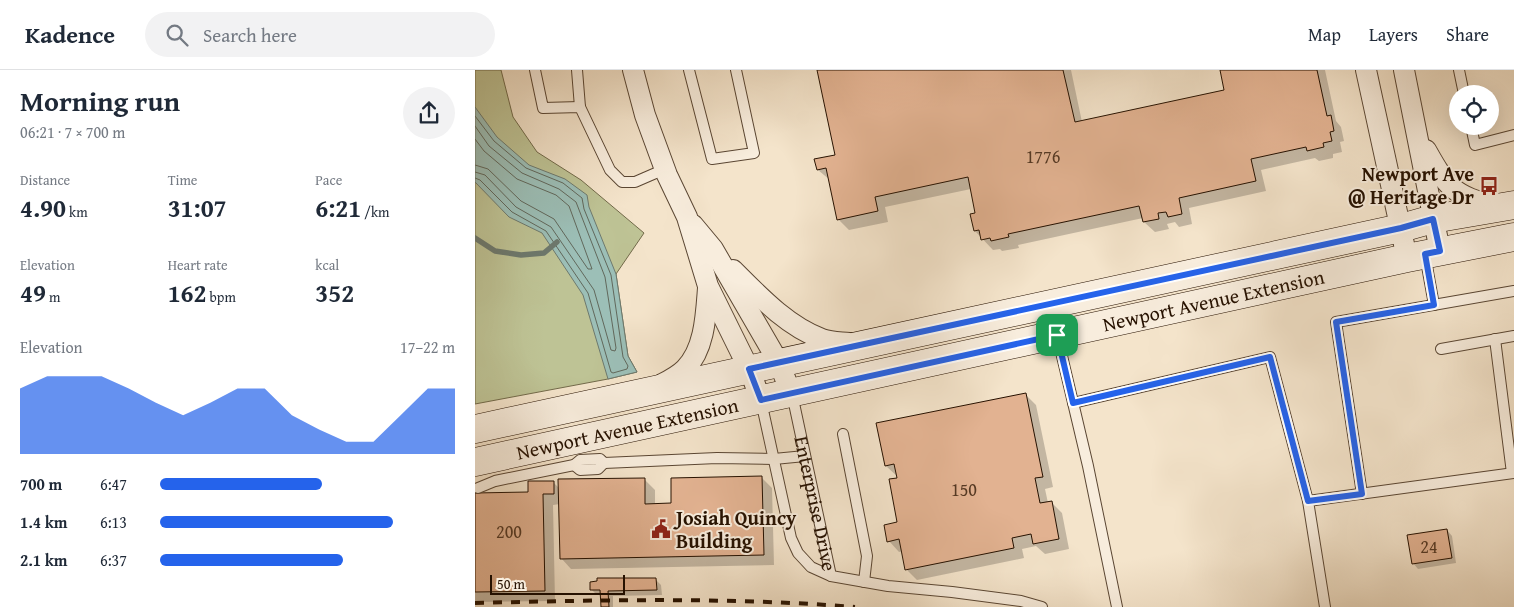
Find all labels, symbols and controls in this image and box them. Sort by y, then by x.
search box [145,12,495,57]
text: Kadence [25,17,115,52]
icon: search [163,21,191,49]
text: Search here [203,21,297,49]
text: Map [1308,21,1341,48]
text: Layers [1369,21,1418,48]
text: Share [1446,21,1489,48]
text: Morning run [20,80,180,121]
map controls [1449,85,1499,135]
button: locate [1449,85,1499,135]
button: share [403,87,455,139]
text: 06:21 · 7 × 700 m [20,120,125,144]
house number: 1776 [1026,143,1060,170]
place label: Newport Ave @ Heritage Dr [1348,159,1474,211]
text: Distance [20,170,70,190]
text: Time [168,170,197,190]
text: Pace [315,170,342,190]
bus stop icon: Newport Ave @ Heritage Dr [1478,175,1500,197]
text: 4.90 [20,190,66,226]
text: 31:07 [168,190,227,226]
text: 6:21 [315,190,361,226]
text: km [66,202,88,222]
text: /km [361,202,390,222]
text: Elevation [20,255,75,275]
text: Heart rate [168,255,228,275]
text: kcal [315,255,339,275]
street label: Newport Avenue Extension [1100,262,1327,338]
text: 49 [20,275,46,311]
text: 162 [168,275,207,311]
text: 352 [315,275,354,311]
text: m [46,287,60,307]
text: bpm [207,287,236,307]
pin [1036,314,1078,356]
icon: arrive [1043,321,1071,349]
text: Elevation [20,335,83,359]
text: 17–22 m [400,335,455,359]
street label: Newport Avenue Extension [514,390,741,467]
street label: Enterprise Drive [787,433,845,574]
text: 700 m [20,472,62,496]
text: 6:47 [100,472,127,496]
house number: 150 [951,476,977,503]
place label: Josiah Quincy Building [673,503,797,555]
text: 1.4 km [20,510,67,534]
text: 6:13 [100,510,127,534]
house number: 200 [496,518,522,545]
public building icon: Josiah Quincy Building [650,518,672,540]
house number: 24 [1420,533,1438,560]
text: 2.1 km [20,548,67,572]
text: 6:37 [100,548,127,572]
scale bar [490,572,625,595]
text: 50 m [497,574,525,594]

